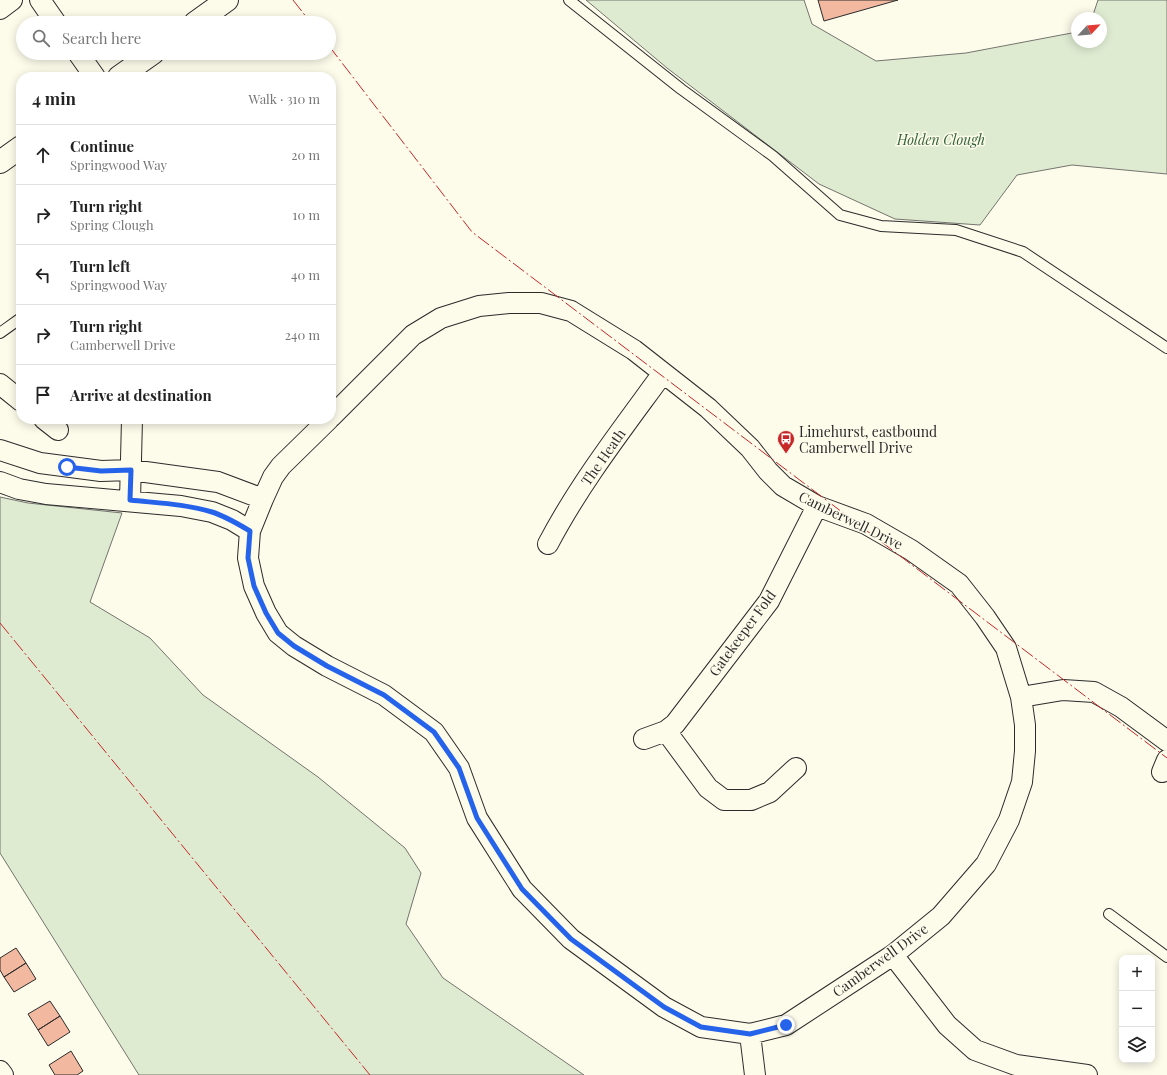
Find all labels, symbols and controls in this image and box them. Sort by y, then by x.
north arrow [1071,12,1107,48]
search box [16,16,336,60]
icon: search [30,27,52,49]
text: Search here [62,28,141,48]
text: 4 min [32,87,76,109]
text: Walk · 310 m [249,90,320,107]
park label: Holden Clough [896,130,985,149]
text: Continue [70,136,134,156]
icon: ahead [32,144,54,166]
text: 20 m [291,146,320,163]
text: Springwood Way [70,156,167,173]
text: Turn right [70,196,143,216]
icon: right [32,204,54,226]
text: 10 m [293,206,320,223]
text: Spring Clough [70,216,154,233]
text: Turn left [70,256,131,276]
icon: left [32,264,54,286]
text: 40 m [291,266,320,283]
text: Springwood Way [70,276,167,293]
text: Turn right [70,316,143,336]
icon: right [32,324,54,346]
text: 240 m [285,326,320,343]
text: Camberwell Drive [70,336,176,353]
icon: arrive [32,384,54,406]
text: Arrive at destination [70,385,212,405]
place label: Limehurst, eastbound Camberwell Drive [799,422,937,457]
street label: The Heath [577,424,630,489]
bus stop icon: Limehurst, eastbound Camberwell Drive [776,429,796,454]
route start [58,458,76,476]
street label: Camberwell Drive [796,487,906,553]
street label: Gatekeeper Fold [704,586,780,680]
street label: Camberwell Drive [828,919,932,1001]
map controls [1119,955,1155,1063]
button: + [1119,955,1155,991]
button: − [1119,991,1155,1027]
route end [777,1016,795,1034]
button: layers [1119,1027,1155,1063]

